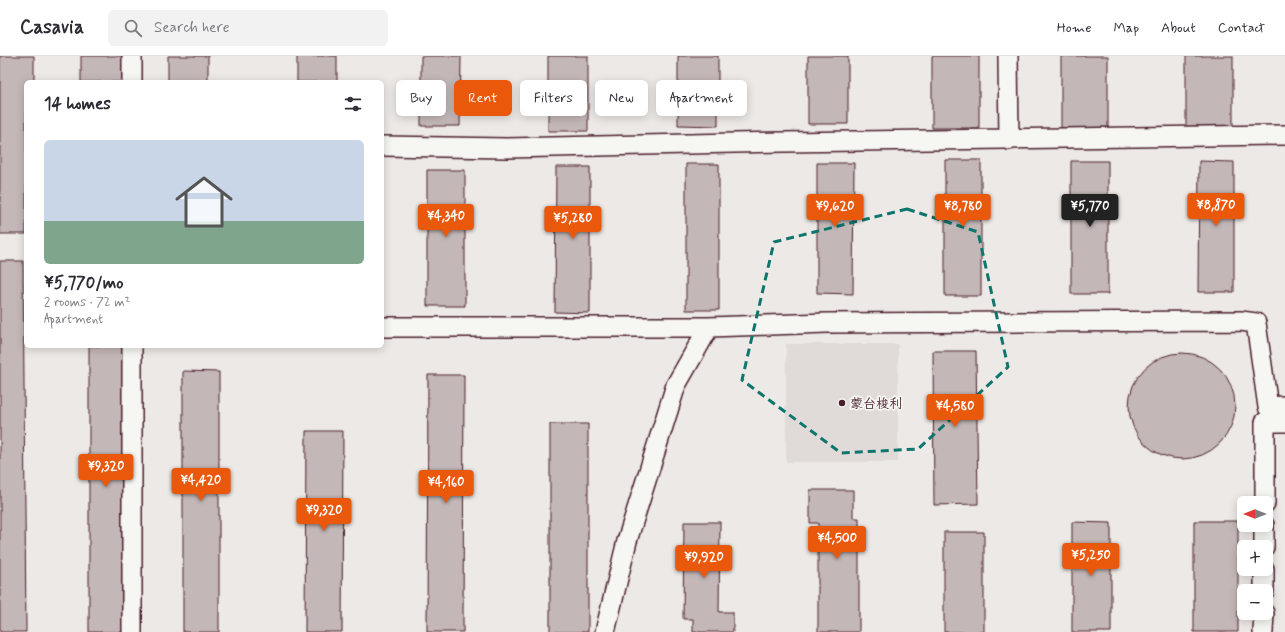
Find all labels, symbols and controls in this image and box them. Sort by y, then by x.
search box [108,10,388,46]
text: Casavia [20,15,84,40]
icon: search [122,17,144,39]
text: Search here [154,18,229,38]
text: Home [1057,19,1091,37]
text: Map [1113,19,1139,37]
text: About [1161,19,1196,37]
text: Contact [1218,19,1265,37]
chip: Buy [396,80,446,116]
chip: Rent [454,80,512,116]
chip: Filters [520,80,587,116]
chip: New [595,80,648,116]
chip: Apartment [656,80,747,116]
text: 14 homes [44,93,111,115]
icon: filters [342,93,364,115]
icon: home [168,166,240,238]
pin: ¥8,870 [1183,193,1249,227]
pin: ¥9,620 [802,194,868,228]
pin: ¥8,780 [930,194,996,228]
pin: ¥5,770 [1057,194,1123,228]
text: ¥8,870 [1196,197,1236,214]
text: ¥9,620 [816,198,854,215]
text: ¥8,780 [944,198,982,215]
text: ¥5,770 [1070,198,1110,215]
pin: ¥4,340 [413,204,479,238]
pin: ¥5,280 [540,206,606,240]
text: ¥4,340 [427,208,465,225]
text: ¥5,280 [553,210,593,227]
text: ¥5,770/mo [44,272,123,294]
text: 2 rooms · 72 m² [44,294,130,311]
text: Apartment [44,311,103,328]
pin: ¥4,580 [922,394,988,428]
place label: 蒙台梭利 [850,396,902,413]
marker: 蒙台梭利 [837,398,847,408]
text: ¥4,580 [935,398,975,415]
pin: ¥9,320 [73,454,139,488]
text: ¥9,320 [87,458,125,475]
pin: ¥4,420 [168,468,234,502]
pin: ¥4,160 [413,470,479,504]
text: ¥4,420 [181,472,221,489]
text: ¥4,160 [428,474,464,491]
north arrow [1237,496,1273,532]
map controls [1237,496,1273,620]
pin: ¥9,320 [291,498,357,532]
text: ¥9,320 [305,502,343,519]
pin: ¥4,500 [804,526,870,560]
text: ¥4,500 [817,530,857,547]
button: + [1237,540,1273,576]
pin: ¥5,250 [1058,543,1124,577]
pin: ¥9,920 [671,545,737,579]
text: ¥5,250 [1071,547,1111,564]
text: ¥9,920 [684,549,724,566]
button: − [1237,584,1273,620]

